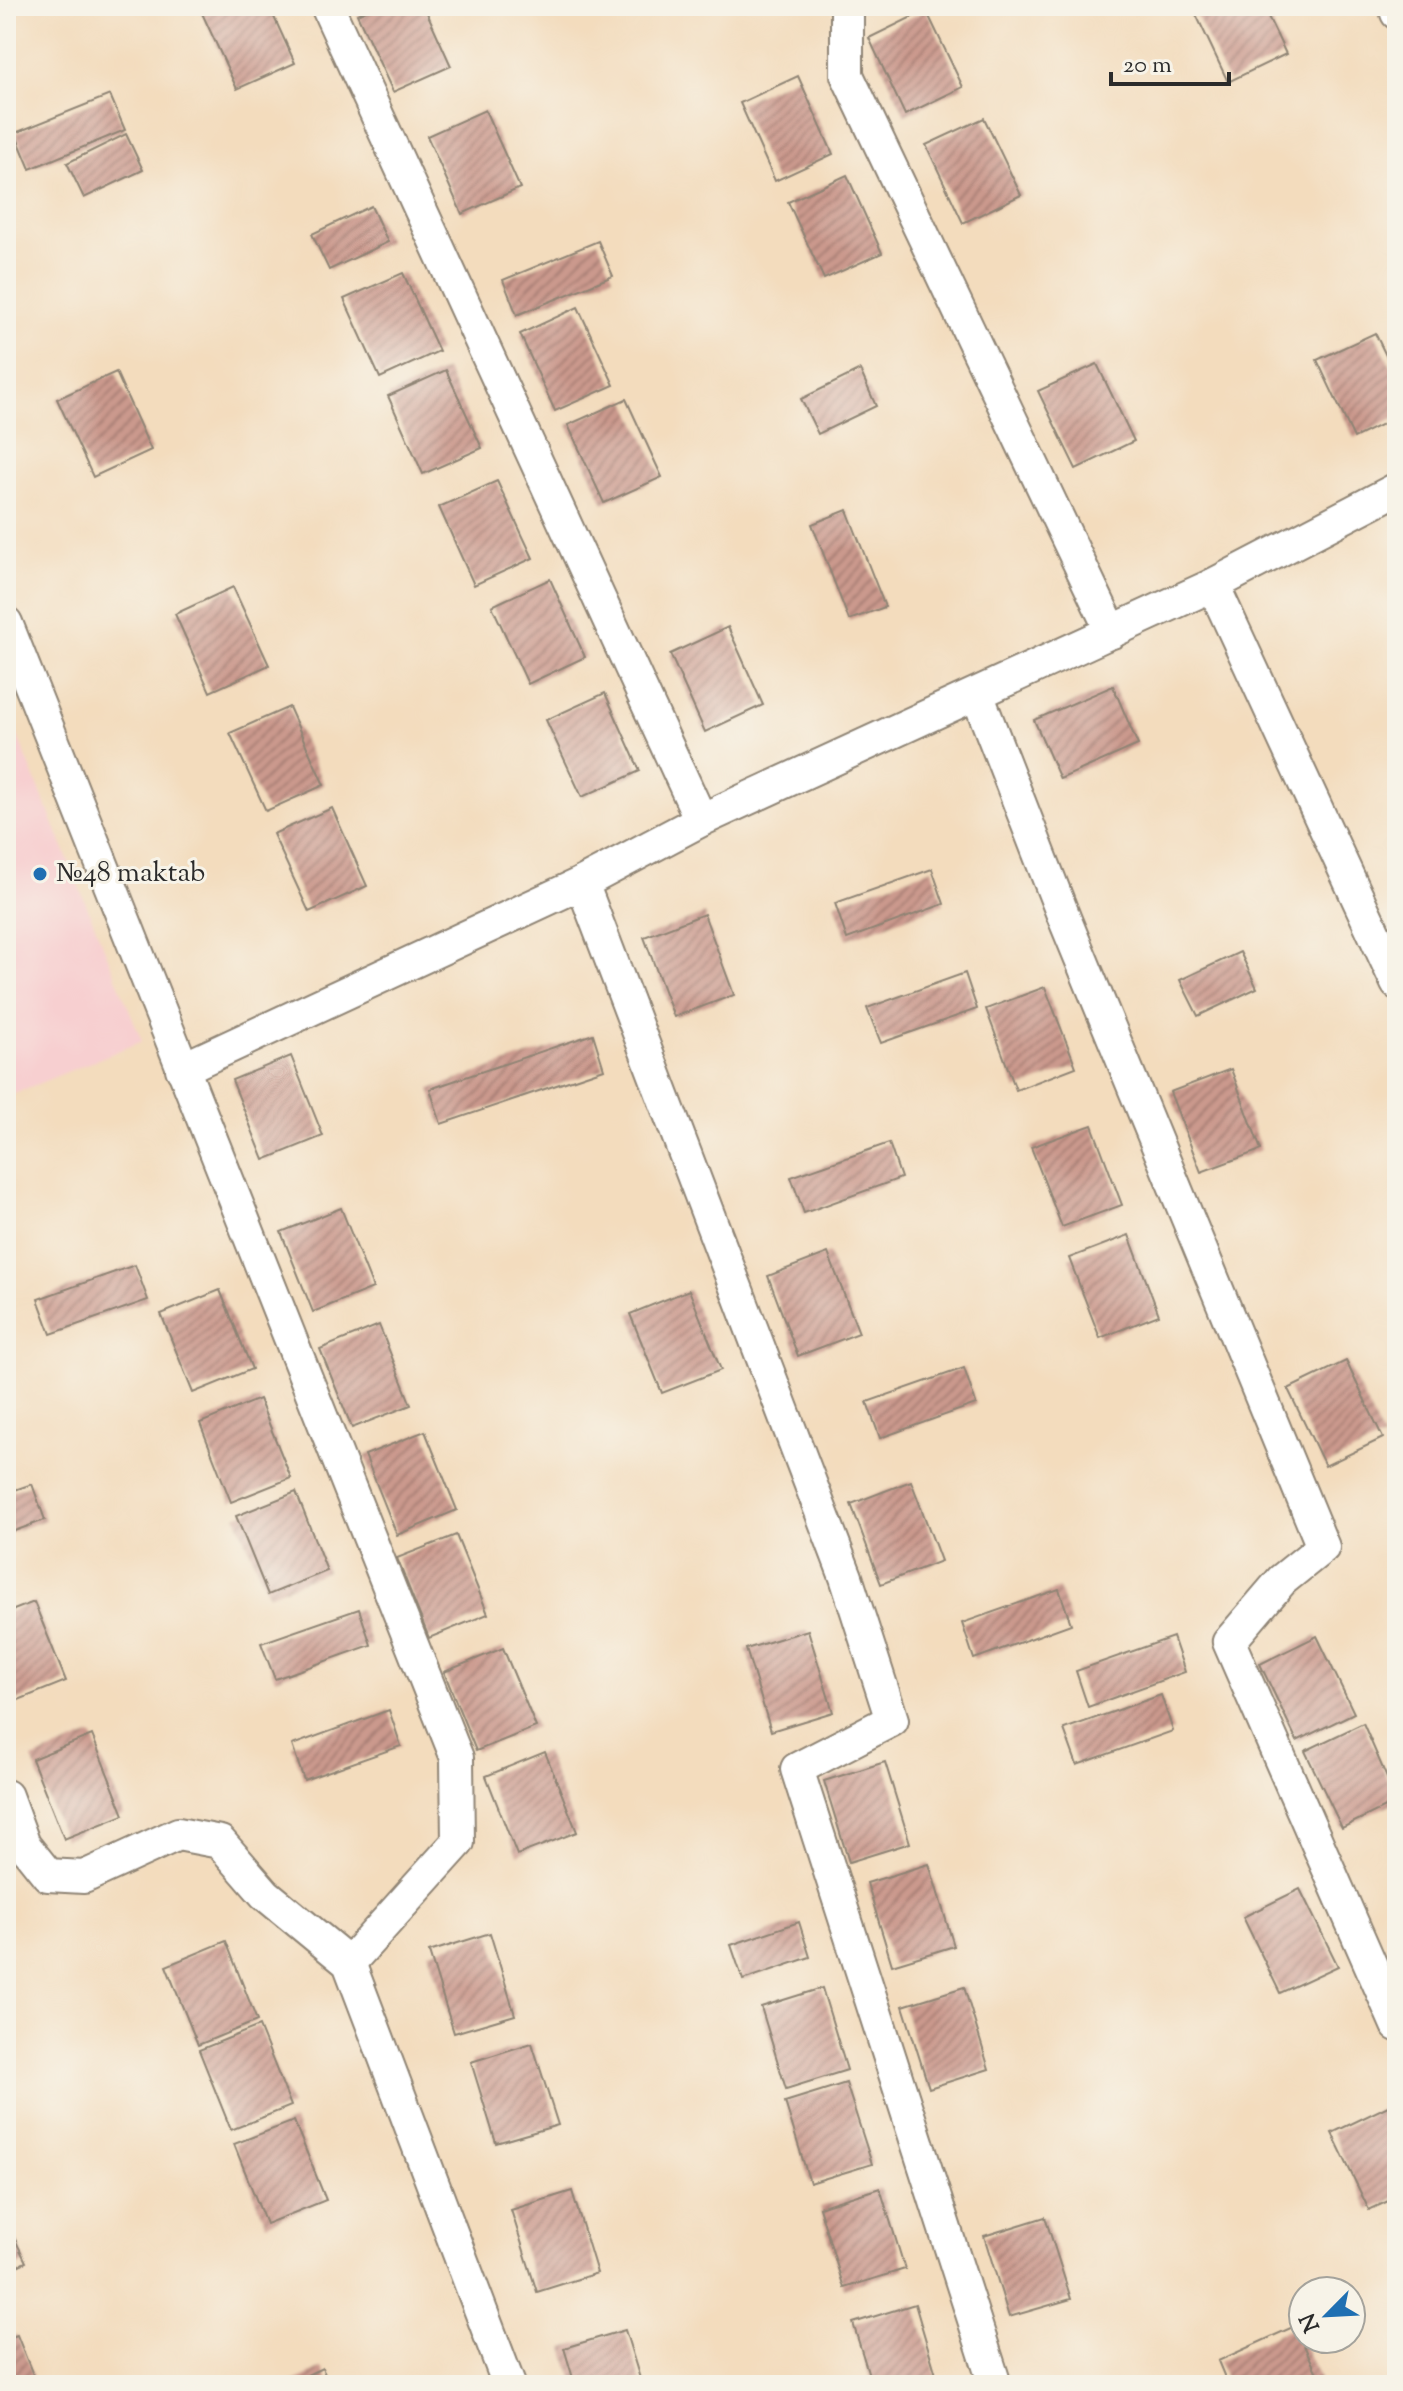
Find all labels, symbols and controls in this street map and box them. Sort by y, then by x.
scale bar [1111,36,1229,86]
text: 20 m [1123,49,1172,83]
place label: №48 maktab [56,854,205,894]
marker: №48 maktab [31,865,49,883]
north arrow [1287,2275,1367,2355]
text: N [1293,2307,1330,2336]

